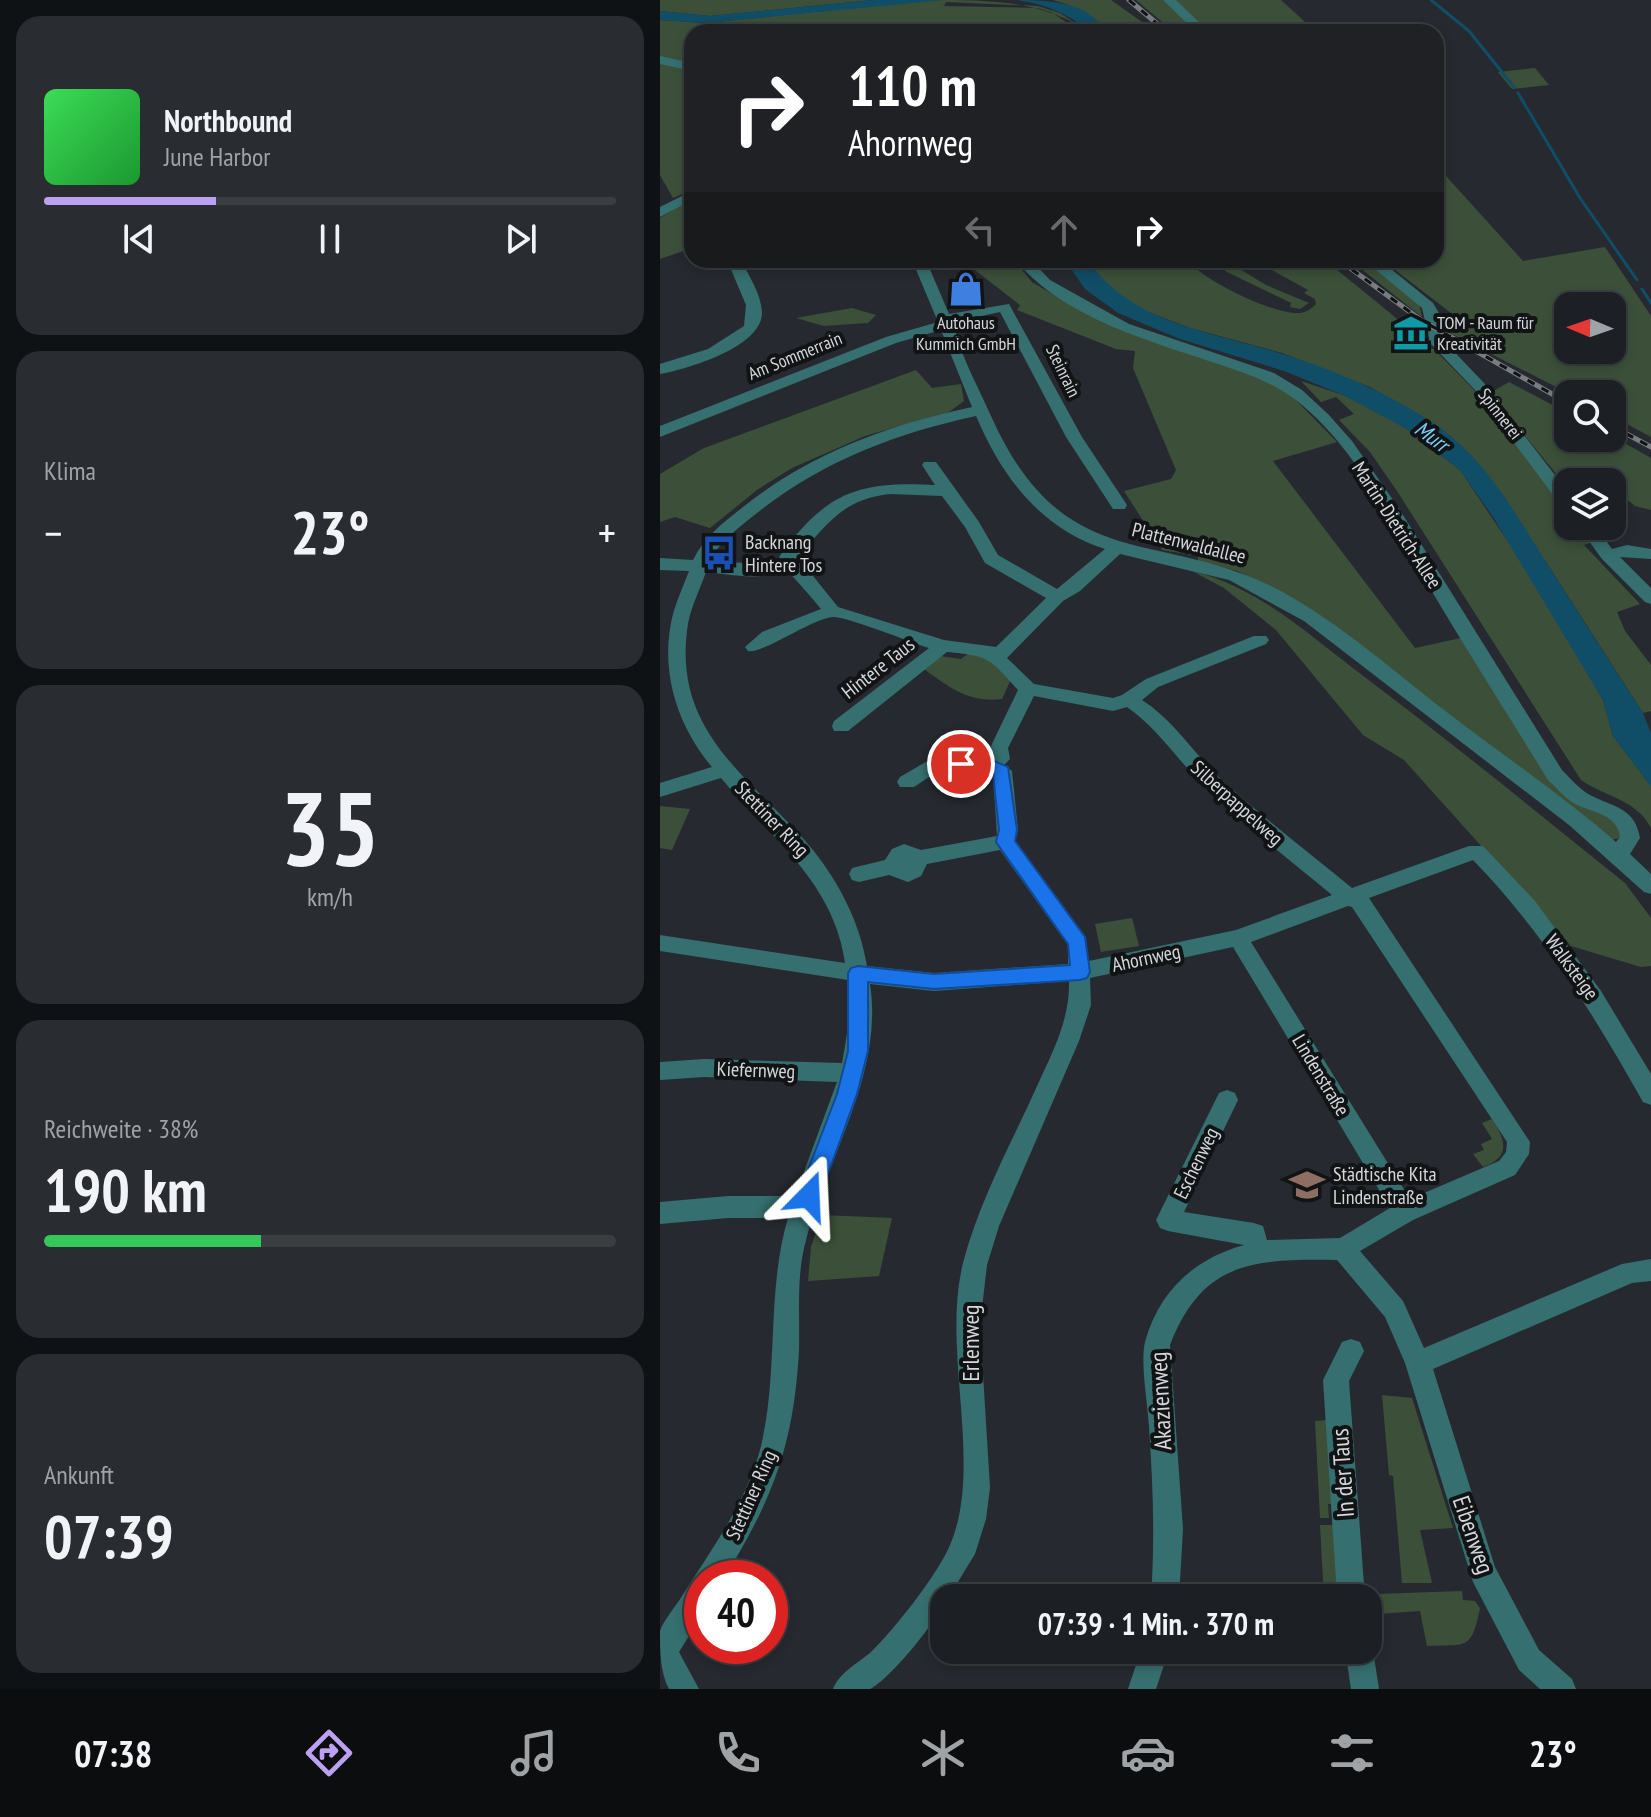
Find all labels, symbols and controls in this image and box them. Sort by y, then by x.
text: 110 m [848,49,977,121]
icon: right [716,56,820,160]
text: Northbound [164,101,292,140]
text: Ahornweg [848,119,973,166]
text: June Harbor [164,140,270,173]
icon: left [958,208,1002,252]
icon: ahead [1042,208,1086,252]
icon: right [1126,208,1170,252]
icon: previous [117,217,161,261]
icon: pause [308,217,352,261]
icon: next [499,217,543,261]
shop icon: Autohaus Kummich GmbH [947,270,985,308]
north arrow [1554,292,1626,364]
map controls [1554,292,1626,540]
place label: Autohaus Kummich GmbH [916,311,1016,355]
place label: TOM - Raum für Kreativität [1437,311,1534,355]
museum icon: TOM - Raum für Kreativität [1392,314,1430,352]
street label: Am Sommerrain [744,326,845,385]
street label: Steinrain [1041,341,1086,401]
button: search [1554,380,1626,452]
street label: Spinnerei [1473,383,1528,444]
water label: Murr [1409,414,1457,460]
text: Klima [44,454,96,487]
street label: Martin-Dietrich-Allee [1346,457,1448,593]
button: layers [1554,468,1626,540]
text: 23° [290,493,370,571]
text: − [44,504,62,561]
text: + [598,504,616,561]
street label: Plattenwaldallee [1129,516,1249,570]
place label: Backnang Hintere Tos [745,529,822,578]
bus stop icon: Backnang Hintere Tos [700,534,738,572]
street label: Hintere Taus [836,631,920,705]
pin [927,730,995,798]
icon: arrive [939,742,983,786]
street label: Silberpappelweg [1185,755,1289,851]
text: 35 [280,760,380,895]
street label: Stettiner Ring [729,776,815,862]
text: km/h [307,880,353,913]
street label: Walksteige [1540,929,1604,1005]
street label: Ahornweg [1109,938,1183,978]
street label: Lindenstraße [1286,1029,1356,1121]
street label: Kiefernweg [716,1056,796,1084]
text: Reichweite · 38% [44,1112,198,1145]
street label: Eschenweg [1168,1123,1224,1203]
text: 190 km [44,1151,207,1229]
position arrow [767,1154,851,1238]
place label: Städtische Kita Lindenstraße [1333,1161,1436,1210]
school or university icon: Städtische Kita Lindenstraße [1288,1166,1326,1204]
street label: Erlenweg [955,1305,986,1381]
street label: Akazienweg [1142,1351,1179,1451]
street label: In der Taus [1324,1427,1361,1519]
street label: Stettiner Ring [720,1446,782,1544]
text: Ankunft [44,1458,114,1491]
street label: Eibenweg [1446,1492,1501,1578]
text: 07:39 [44,1497,174,1575]
speed limit sign: 40 [684,1560,788,1664]
text: 07:39 · 1 Min. · 370 m [1038,1604,1274,1643]
icon: directions [301,1725,357,1781]
icon: music [506,1725,562,1781]
icon: phone [710,1725,766,1781]
icon: climate [915,1725,971,1781]
icon: car [1120,1725,1176,1781]
icon: filters [1324,1725,1380,1781]
text: 07:38 [74,1730,152,1777]
text: 23° [1529,1730,1577,1777]

